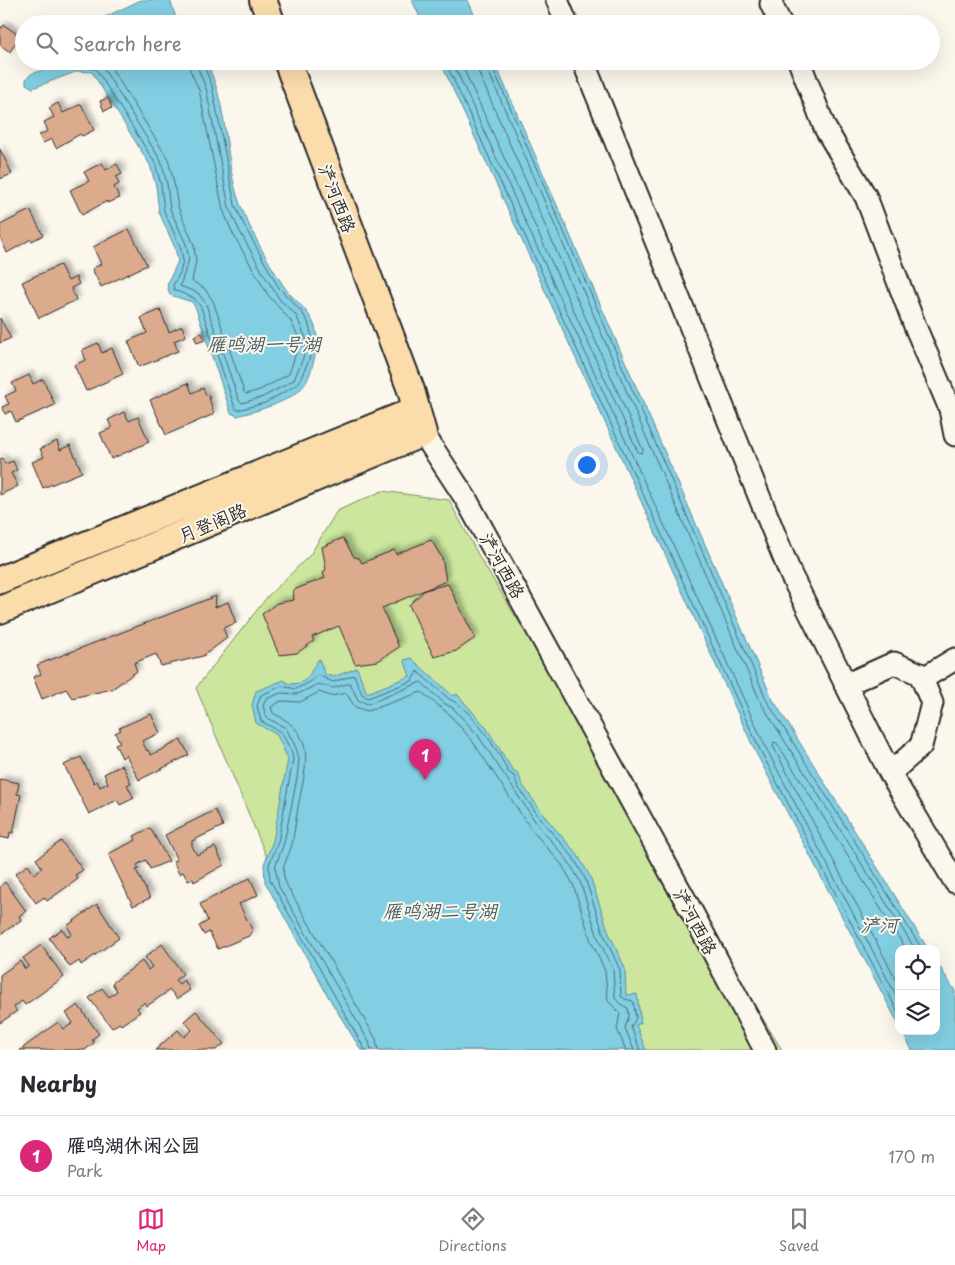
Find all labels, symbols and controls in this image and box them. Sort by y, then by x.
search box [15,15,940,70]
icon: search [33,29,61,57]
text: Search here [73,29,182,57]
street label: 浐河西路 [312,160,364,236]
water label: 雁鸣湖一号湖 [207,329,323,357]
your location [574,452,600,478]
street label: 月登阁路 [174,496,250,548]
street label: 浐河西路 [474,527,532,603]
pin: 1 [409,739,441,780]
street label: 浐河西路 [667,883,725,959]
water label: 雁鸣湖二号湖 [383,896,499,924]
water label: 浐河 [860,910,901,938]
map controls [895,945,940,1035]
button: locate [895,945,940,990]
button: layers [895,990,940,1035]
text: Nearby [20,1067,97,1099]
text: 雁鸣湖休闲公园 [67,1130,200,1158]
text: 1 [32,1144,40,1168]
text: 170 m [889,1144,935,1168]
text: Park [67,1158,103,1182]
tab: Map [136,1205,166,1256]
tab: Directions [439,1205,507,1256]
tab: Saved [779,1205,819,1256]

